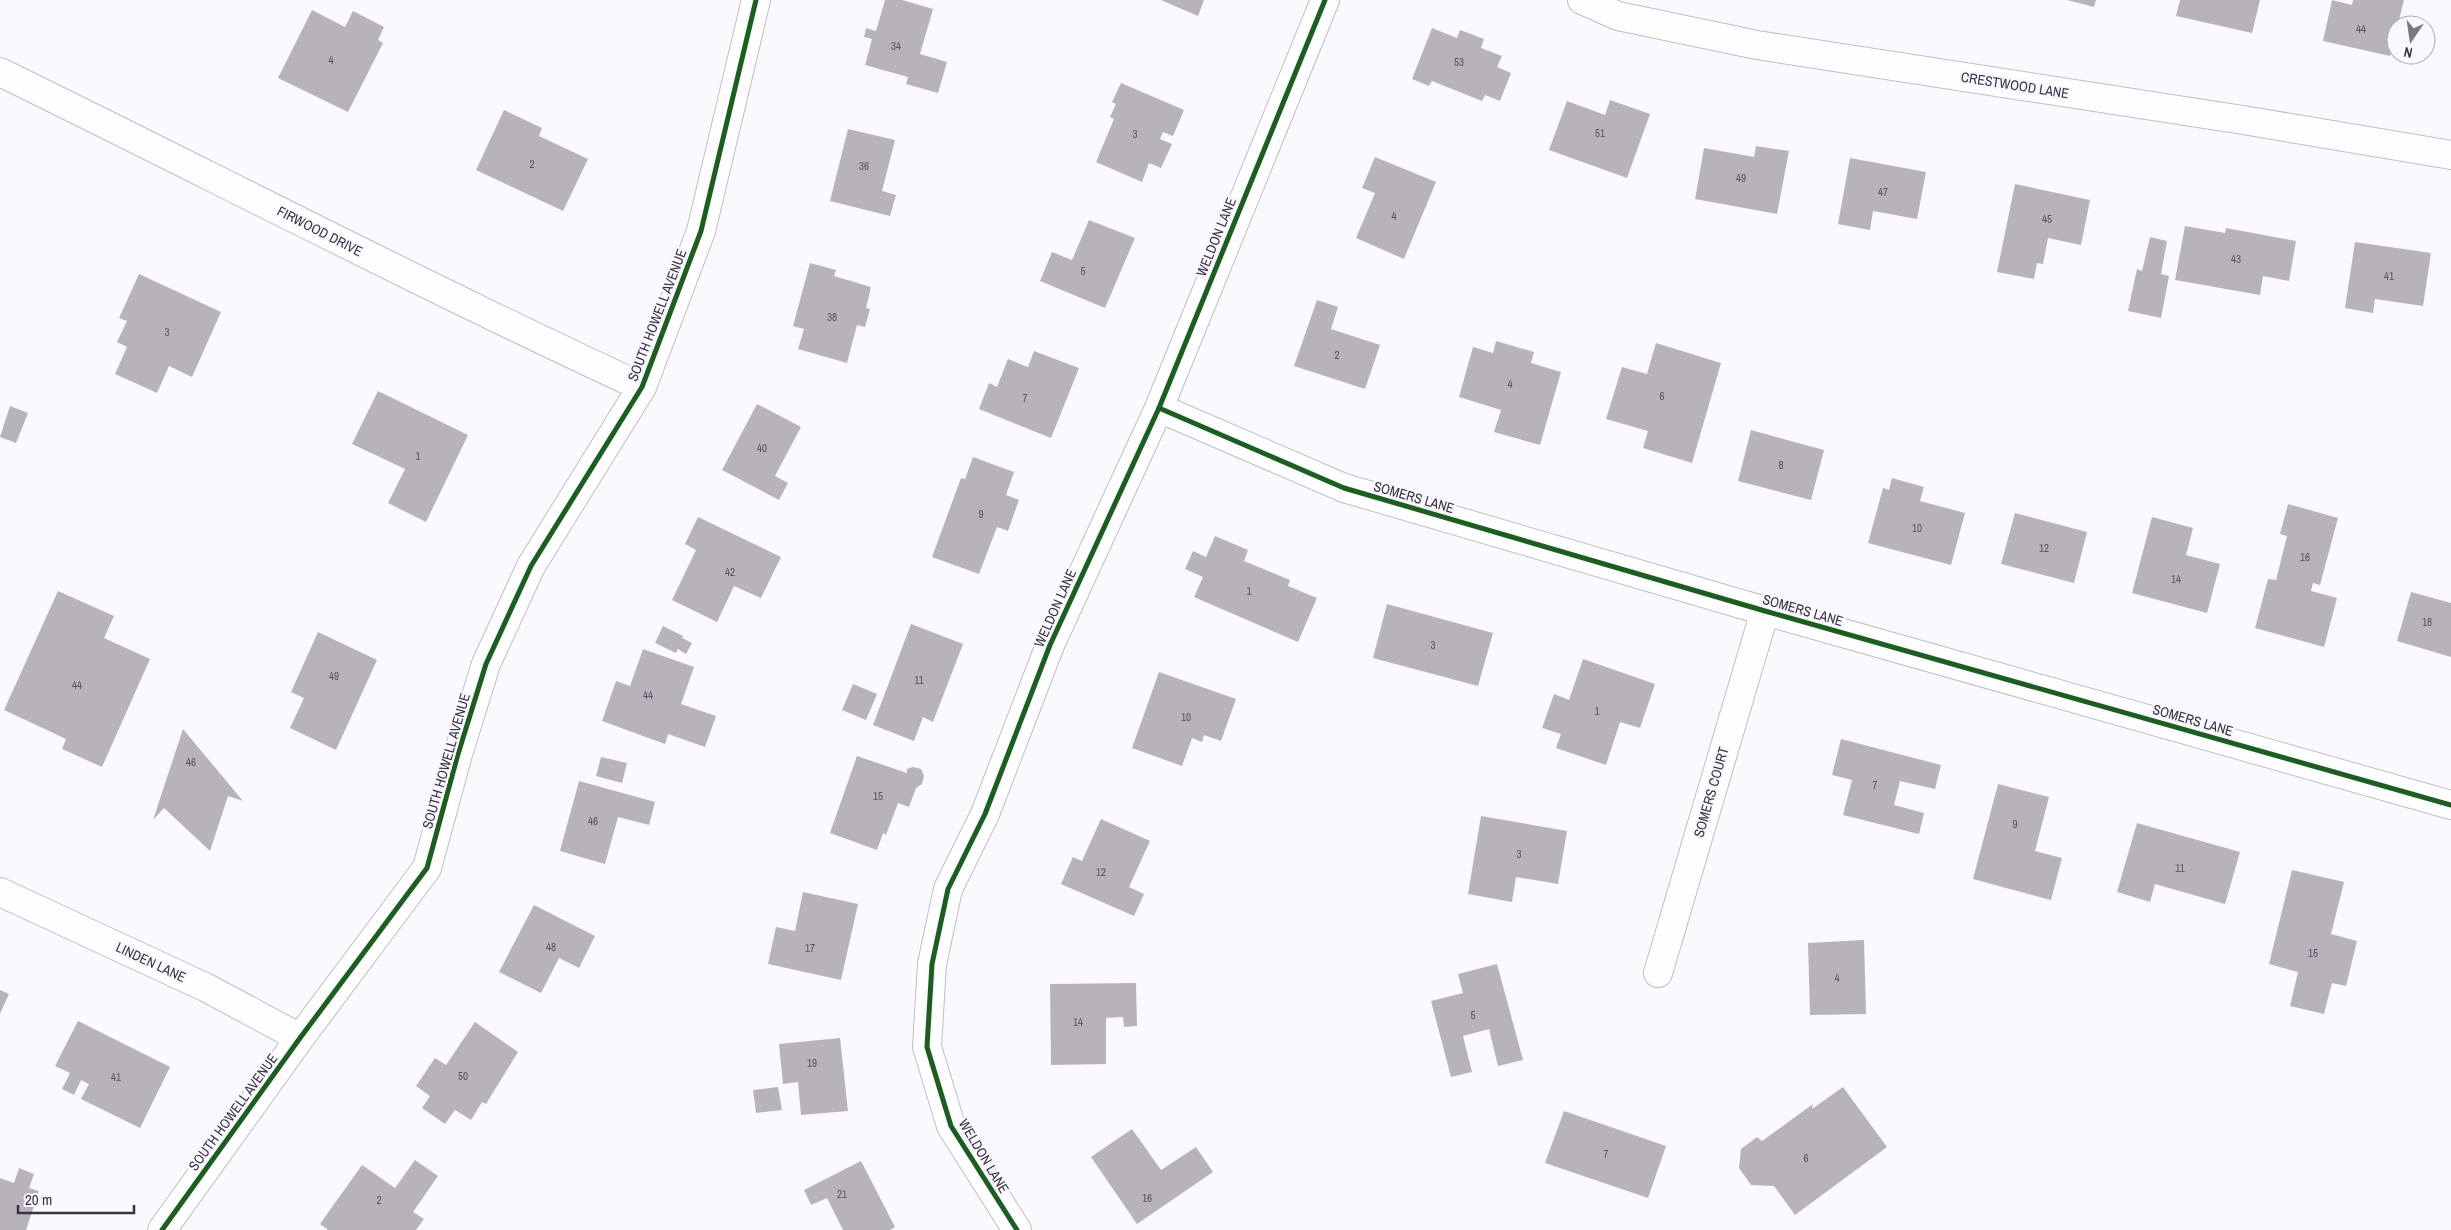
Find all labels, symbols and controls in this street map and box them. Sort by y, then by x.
north arrow [2386,15,2436,65]
house number: 44 [2356,22,2366,36]
house number: 34 [891,39,901,53]
text: N [2402,43,2414,62]
house number: 4 [328,53,334,67]
house number: 53 [1454,55,1464,69]
street label: CRESTWOOD LANE [1960,68,2070,102]
house number: 51 [1595,126,1605,140]
house number: 3 [1132,127,1138,141]
house number: 2 [529,157,535,171]
house number: 36 [859,159,869,173]
house number: 49 [1736,171,1746,185]
house number: 47 [1878,185,1888,199]
street label: WELDON LANE [1192,195,1240,279]
street label: FIRWOOD DRIVE [274,202,366,260]
house number: 4 [1391,209,1397,223]
house number: 45 [2042,212,2052,226]
street label: SOUTH HOWELL AVENUE [623,246,691,384]
house number: 43 [2231,252,2241,266]
house number: 5 [1080,264,1086,278]
house number: 41 [2384,269,2394,283]
house number: 38 [827,310,837,324]
house number: 3 [164,325,170,339]
house number: 2 [1334,348,1340,362]
house number: 4 [1507,377,1513,391]
house number: 6 [1659,389,1665,403]
house number: 7 [1022,391,1028,405]
house number: 40 [757,441,767,455]
house number: 1 [415,449,421,463]
house number: 8 [1778,458,1784,472]
street label: SOMERS LANE [1372,477,1456,517]
house number: 9 [978,507,984,521]
house number: 10 [1912,521,1922,535]
house number: 12 [2039,541,2049,555]
house number: 16 [2300,550,2310,564]
house number: 42 [725,565,735,579]
street label: WELDON LANE [1030,566,1080,650]
house number: 14 [2171,572,2181,586]
house number: 1 [1246,584,1252,598]
street label: SOMERS LANE [1761,590,1845,630]
house number: 18 [2422,615,2432,629]
house number: 3 [1430,638,1436,652]
house number: 49 [329,669,339,683]
house number: 11 [914,673,924,687]
house number: 44 [72,678,82,692]
house number: 44 [643,688,653,702]
street label: SOUTH HOWELL AVENUE [418,691,474,831]
street label: SOMERS LANE [2151,700,2235,740]
house number: 1 [1594,704,1600,718]
house number: 10 [1181,710,1191,724]
street label: SOMERS COURT [1689,745,1733,839]
house number: 46 [186,755,196,769]
house number: 7 [1872,778,1878,792]
house number: 15 [873,789,883,803]
house number: 46 [588,814,598,828]
house number: 9 [2012,817,2018,831]
house number: 3 [1516,847,1522,861]
house number: 11 [2175,861,2185,875]
house number: 12 [1096,865,1106,879]
street label: LINDEN LANE [113,938,189,986]
house number: 48 [546,940,556,954]
house number: 17 [805,941,815,955]
house number: 15 [2308,946,2318,960]
house number: 4 [1834,971,1840,985]
house number: 5 [1470,1008,1476,1022]
house number: 14 [1073,1015,1083,1029]
street label: SOUTH HOWELL AVENUE [184,1050,282,1174]
house number: 19 [807,1056,817,1070]
house number: 50 [458,1069,468,1083]
house number: 41 [111,1070,121,1084]
street label: WELDON LANE [955,1116,1013,1196]
house number: 7 [1603,1147,1609,1161]
house number: 6 [1803,1151,1809,1165]
scale bar [18,1182,134,1214]
house number: 21 [837,1187,847,1201]
text: 20 m [25,1189,52,1210]
house number: 16 [1142,1191,1152,1205]
house number: 2 [376,1193,382,1207]

